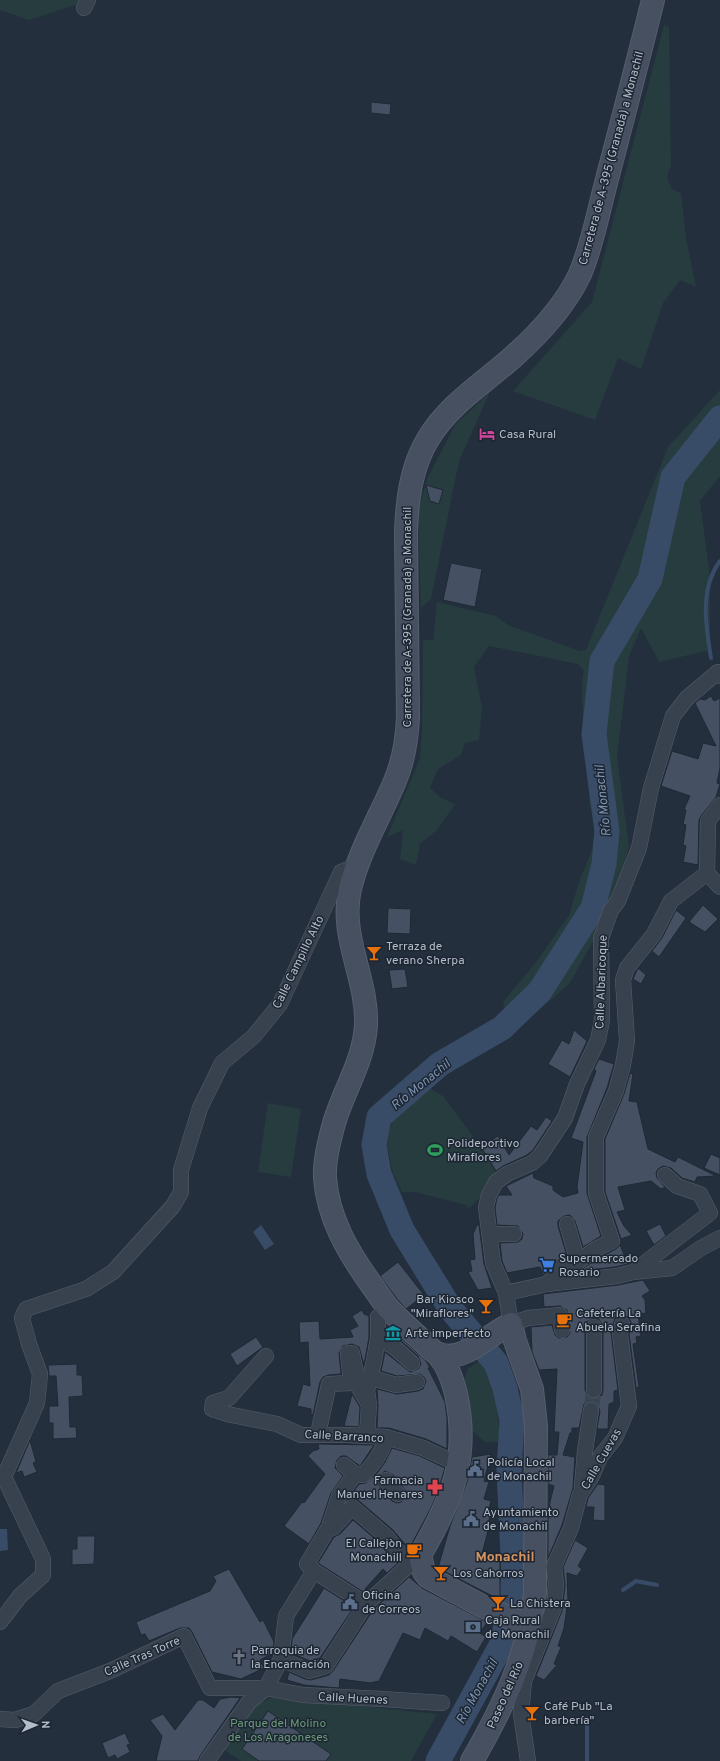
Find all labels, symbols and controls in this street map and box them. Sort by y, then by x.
street label: Carretera de A-395 (Granada) a Monachil [576,50,648,267]
hotel icon: Casa Rural [478,425,496,443]
place label: Casa Rural [499,427,556,443]
street label: Carretera de A-395 (Granada) a Monachil [400,507,416,727]
water label: Río Monachil [592,764,616,837]
street label: Calle Campillo Alto [269,913,329,1012]
street label: Calle Albaricoque [592,935,612,1029]
place label: Terraza de verano Sherpa [386,939,465,969]
bar icon: Terraza de verano Sherpa [365,944,383,962]
water label: Río Monachil [388,1056,455,1114]
place label: Polideportivo Miraflores [447,1136,520,1166]
sports icon: Polideportivo Miraflores [426,1141,444,1159]
place label: Supermercado Rosario [559,1251,639,1281]
supermarket icon: Supermercado Rosario [538,1256,556,1274]
place label: Bar Kiosco "Miraflores" [411,1292,474,1322]
bar icon: Bar Kiosco "Miraflores" [477,1297,495,1315]
place label: Cafetería La Abuela Serafina [576,1306,661,1336]
cafe icon: Cafetería La Abuela Serafina [555,1311,573,1329]
museum icon: Arte imperfecto [384,1324,402,1342]
place label: Arte imperfecto [405,1326,491,1342]
street label: Calle Cuevas [578,1426,626,1493]
street label: Calle Barranco [304,1427,384,1447]
place label: Policía Local de Monachil [487,1455,555,1485]
public building icon: Policía Local de Monachil [466,1460,484,1478]
place label: Farmacia Manuel Henares [337,1473,423,1503]
pharmacy icon: Farmacia Manuel Henares [426,1478,444,1496]
place label: Ayuntamiento de Monachil [483,1505,559,1535]
public building icon: Ayuntamiento de Monachil [462,1510,480,1528]
place label: El Callejòn Monachill [346,1536,402,1566]
cafe icon: El Callejòn Monachill [405,1541,423,1559]
district label: Monachil [475,1549,535,1566]
bar icon: Los Cahorros [432,1564,450,1582]
place label: Los Cahorros [453,1566,524,1582]
place label: Oficina de Correos [362,1588,420,1618]
public building icon: Oficina de Correos [341,1593,359,1611]
bar icon: La Chistera [489,1594,507,1612]
place label: La Chistera [510,1596,571,1612]
place label: Caja Rural de Monachil [485,1613,550,1643]
bank icon: Caja Rural de Monachil [464,1618,482,1636]
street label: Calle Tras Torre [102,1633,183,1681]
place label: Parroquia de la Encarnación [251,1643,330,1673]
church icon: Parroquia de la Encarnación [230,1648,248,1666]
water label: Río Monachil [453,1656,502,1727]
street label: Paseo del Río [484,1659,528,1732]
street label: Calle Huenes [317,1689,388,1709]
place label: Café Pub "La barbería" [544,1699,613,1729]
bar icon: Café Pub "La barbería" [523,1704,541,1722]
north arrow [16,1705,56,1745]
park label: Parque del Molino de Los Aragoneses [228,1716,328,1746]
text: N [38,1720,52,1729]

